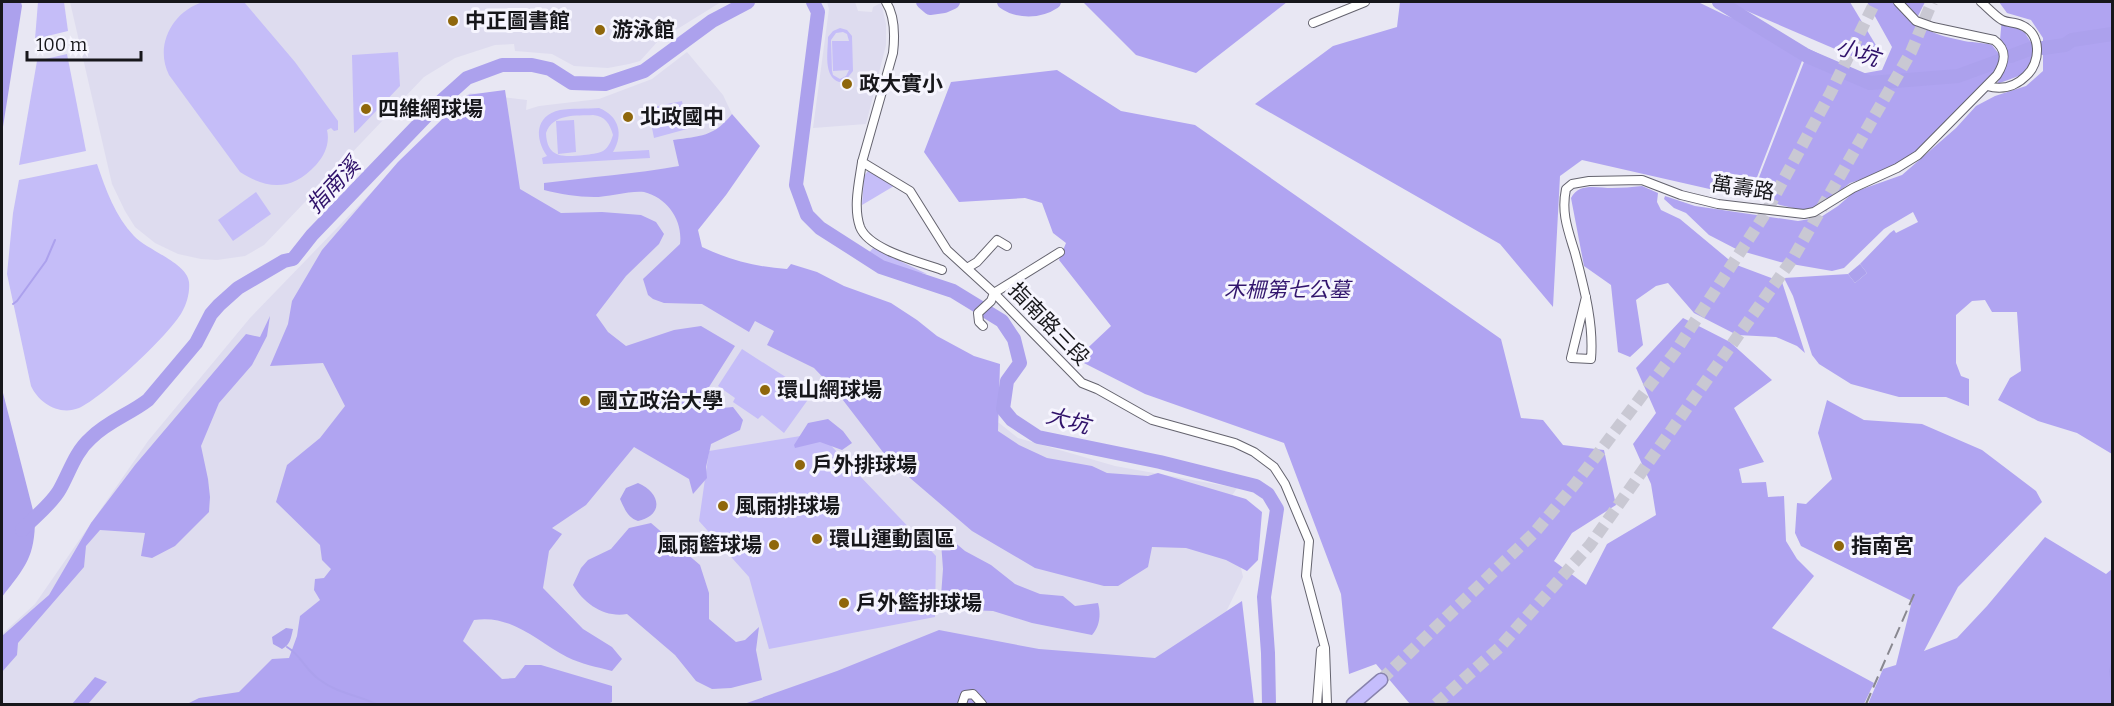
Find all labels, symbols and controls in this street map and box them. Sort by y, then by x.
place label: 中正圖書館 [465,8,570,34]
marker: 中正圖書館 [446,14,460,28]
place label: 游泳館 [612,17,675,43]
marker: 游泳館 [593,23,607,37]
scale bar [27,24,141,62]
water label: 小坑 [1833,33,1886,73]
text: 100 m [36,34,87,56]
place label: 政大實小 [859,71,943,97]
marker: 政大實小 [840,77,854,91]
place label: 四維網球場 [378,96,483,122]
marker: 四維網球場 [359,102,373,116]
place label: 北政國中 [640,104,724,130]
marker: 北政國中 [621,110,635,124]
water label: 指南溪 [301,150,368,219]
street label: 萬壽路 [1710,171,1776,205]
street label: 指南路三段 [1003,277,1095,371]
park label: 木柵第七公墓 [1224,277,1353,303]
place label: 環山網球場 [777,377,882,403]
marker: 環山網球場 [758,383,772,397]
place label: 國立政治大學 [597,388,723,414]
marker: 國立政治大學 [578,394,592,408]
water label: 大坑 [1043,402,1096,440]
place label: 戶外排球場 [812,452,917,478]
marker: 戶外排球場 [793,458,807,472]
place label: 風雨排球場 [735,493,840,519]
marker: 風雨排球場 [716,499,730,513]
place label: 環山運動園區 [829,526,955,552]
place label: 風雨籃球場 [657,532,762,558]
marker: 環山運動園區 [810,532,824,546]
place label: 指南宮 [1851,533,1914,559]
marker: 風雨籃球場 [767,538,781,552]
marker: 指南宮 [1832,539,1846,553]
place label: 戶外籃排球場 [856,590,982,616]
marker: 戶外籃排球場 [837,596,851,610]

